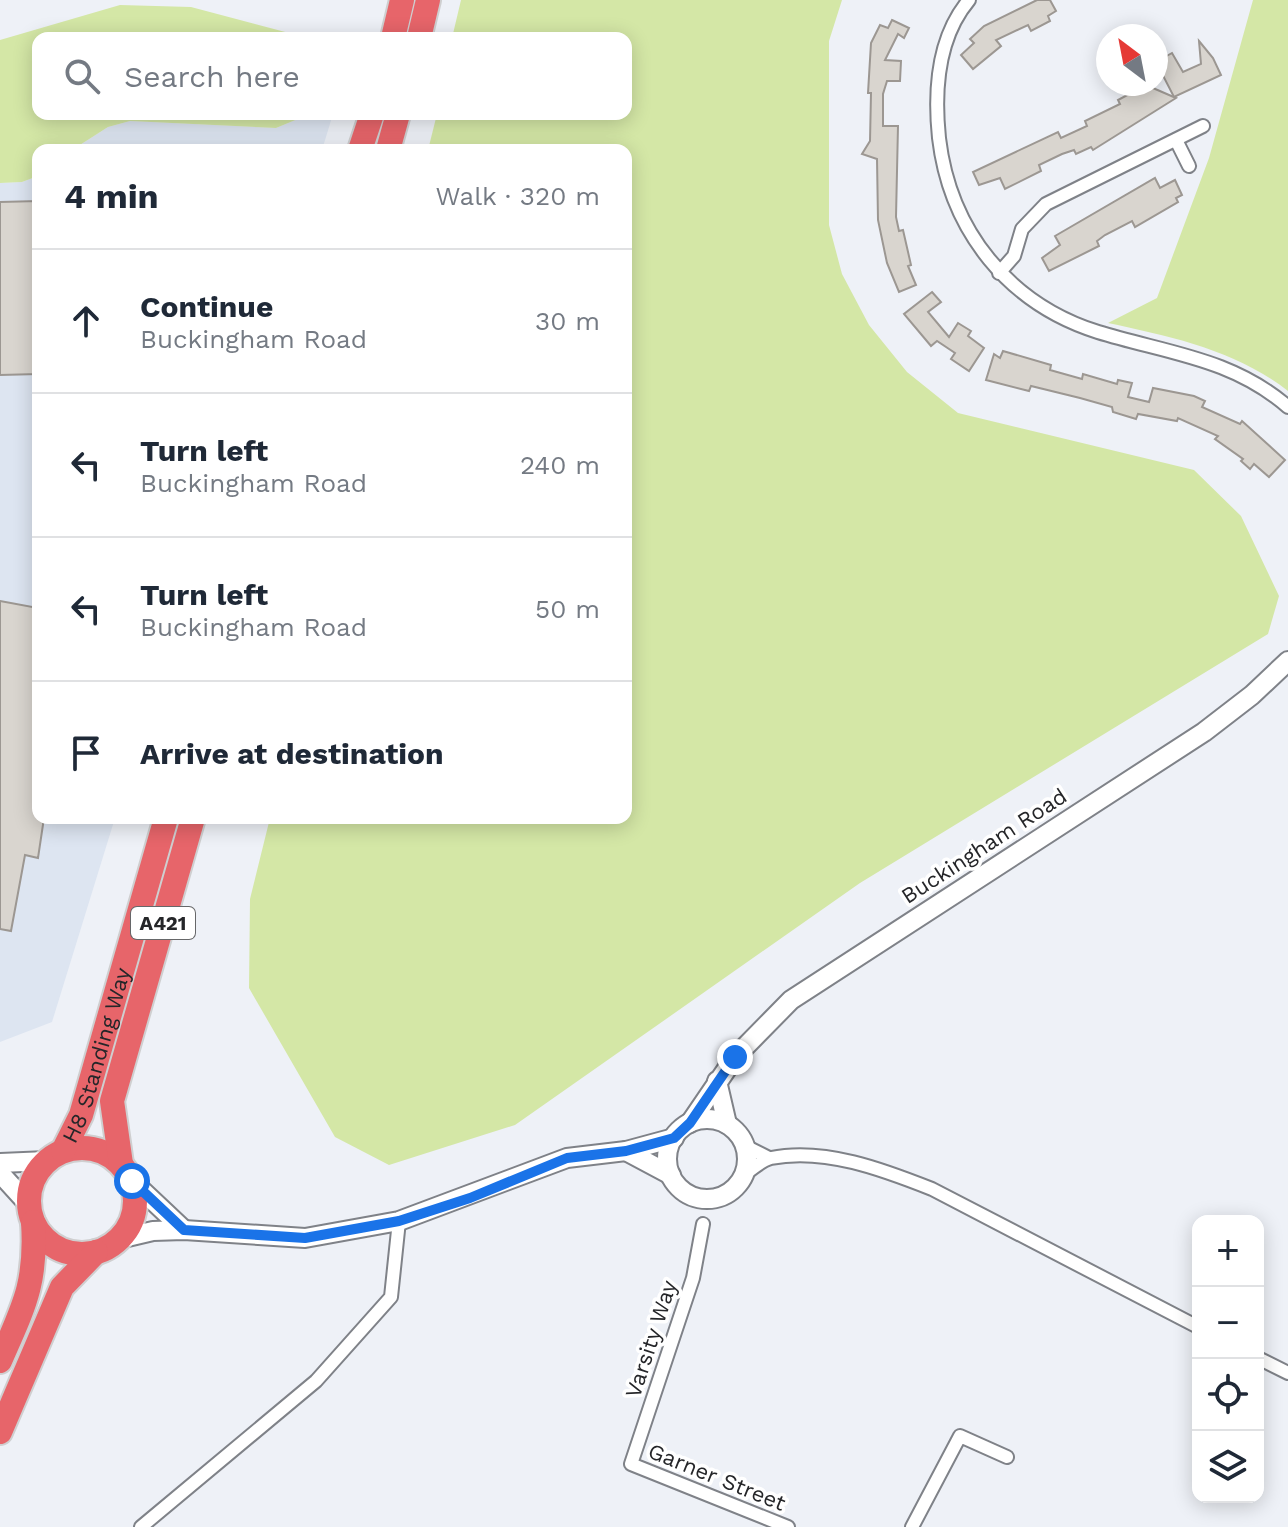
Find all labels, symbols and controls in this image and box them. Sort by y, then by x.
north arrow [1096,24,1168,96]
search box [32,32,632,120]
icon: search [60,54,104,98]
text: Search here [124,59,300,94]
text: 4 min [64,176,159,216]
text: Walk · 320 m [435,181,600,211]
text: Continue [140,289,273,324]
icon: ahead [64,299,108,343]
text: 30 m [535,306,600,336]
text: Buckingham Road [140,324,367,354]
text: Turn left [140,433,268,468]
icon: left [64,443,108,487]
text: 240 m [520,450,600,480]
text: Buckingham Road [140,468,367,498]
text: Turn left [140,577,268,612]
icon: left [64,587,108,631]
text: 50 m [535,594,600,624]
text: Buckingham Road [140,612,367,642]
icon: arrive [64,731,108,775]
text: Arrive at destination [140,736,444,771]
street label: Buckingham Road [897,783,1071,909]
road number: A421 [131,907,195,939]
street label: H8 Standing Way [57,964,135,1147]
route end [717,1039,753,1075]
route start [114,1163,150,1199]
map controls [1192,1215,1264,1503]
button: + [1192,1215,1264,1287]
street label: Varsity Way [620,1277,682,1401]
button: − [1192,1287,1264,1359]
button: locate [1192,1359,1264,1431]
button: layers [1192,1431,1264,1503]
street label: Garner Street [645,1438,789,1516]

